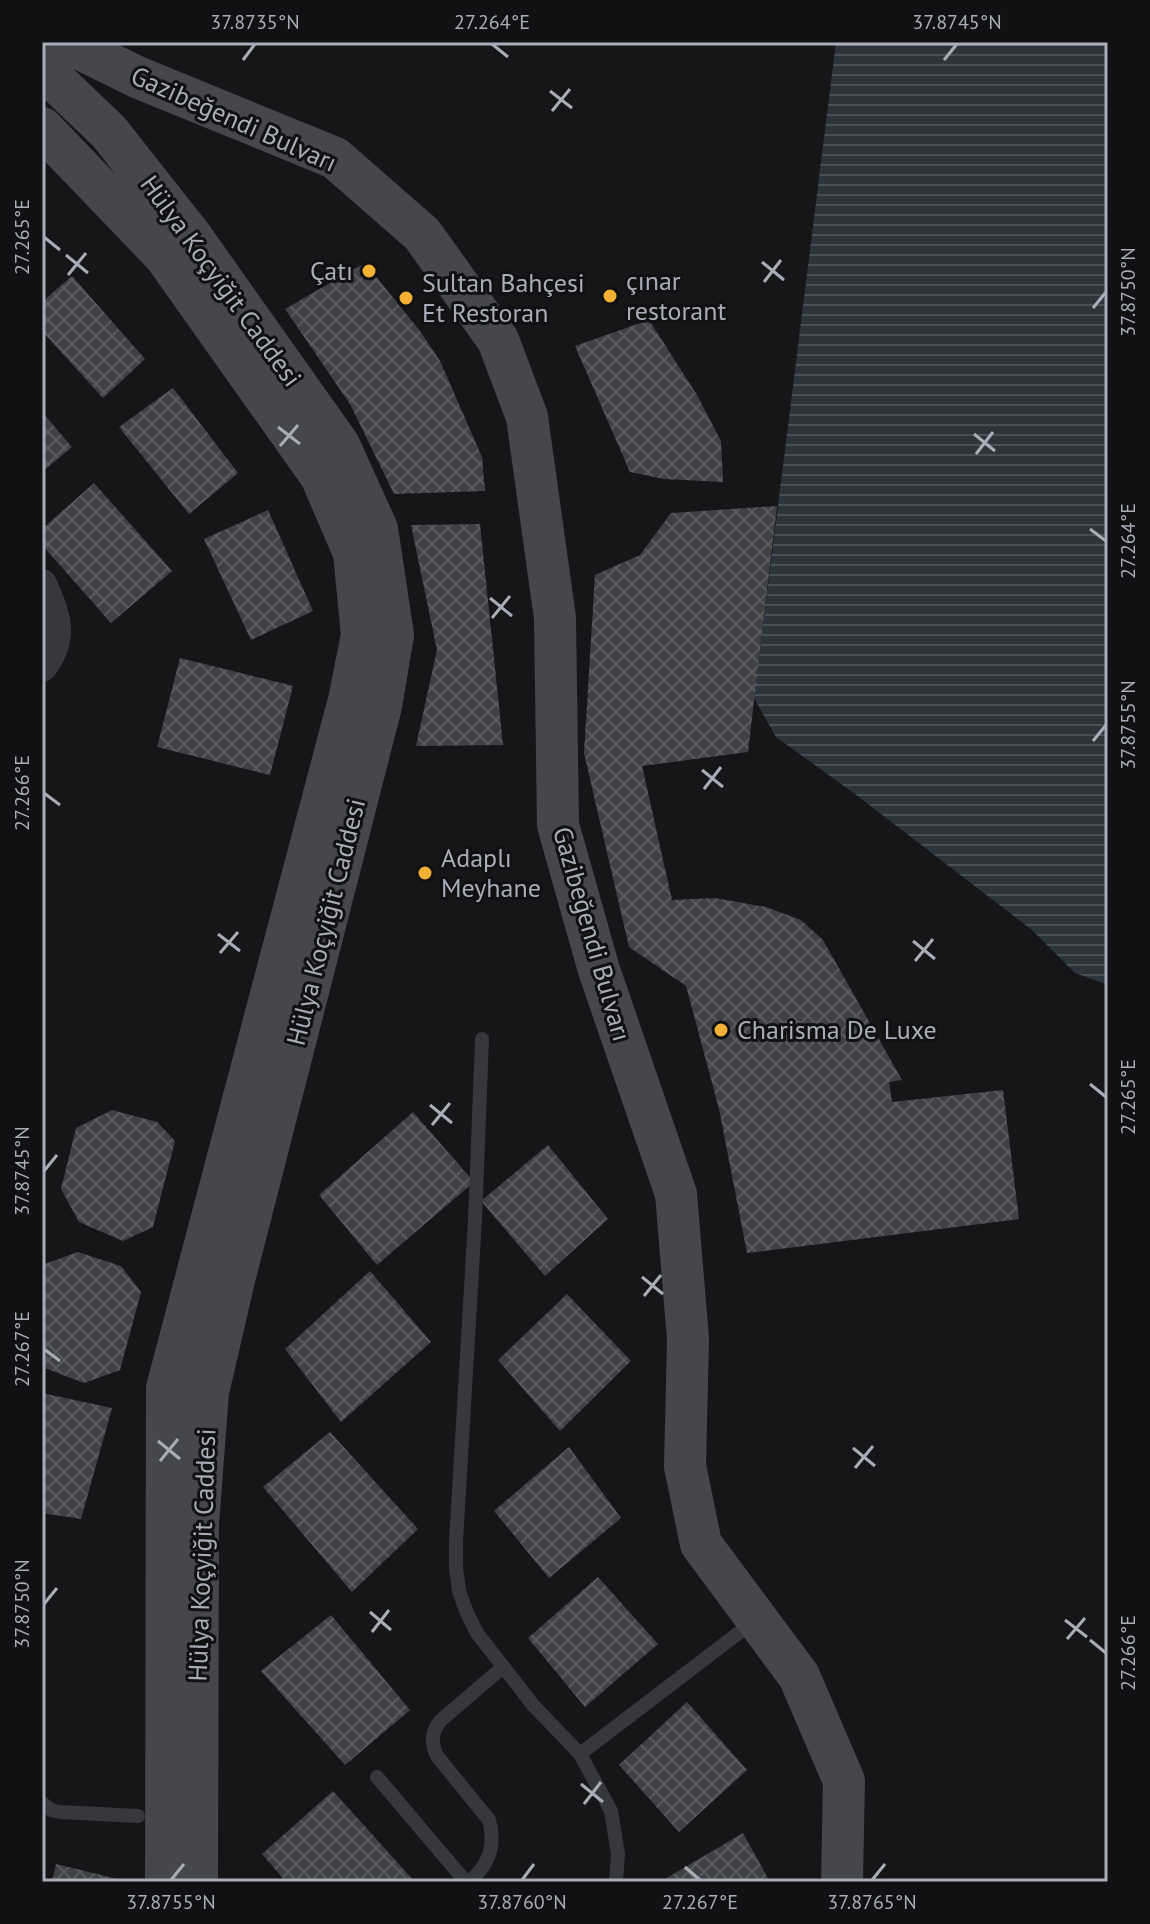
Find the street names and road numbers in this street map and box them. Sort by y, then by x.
street label: Gazibeğendi Bulvarı [126,58,342,179]
street label: Hülya Koçyiğit Caddesi [134,169,309,393]
street label: Hülya Koçyiğit Caddesi [279,795,372,1049]
street label: Gazibeğendi Bulvarı [546,823,639,1045]
street label: Hülya Koçyiğit Caddesi [181,1428,222,1682]

